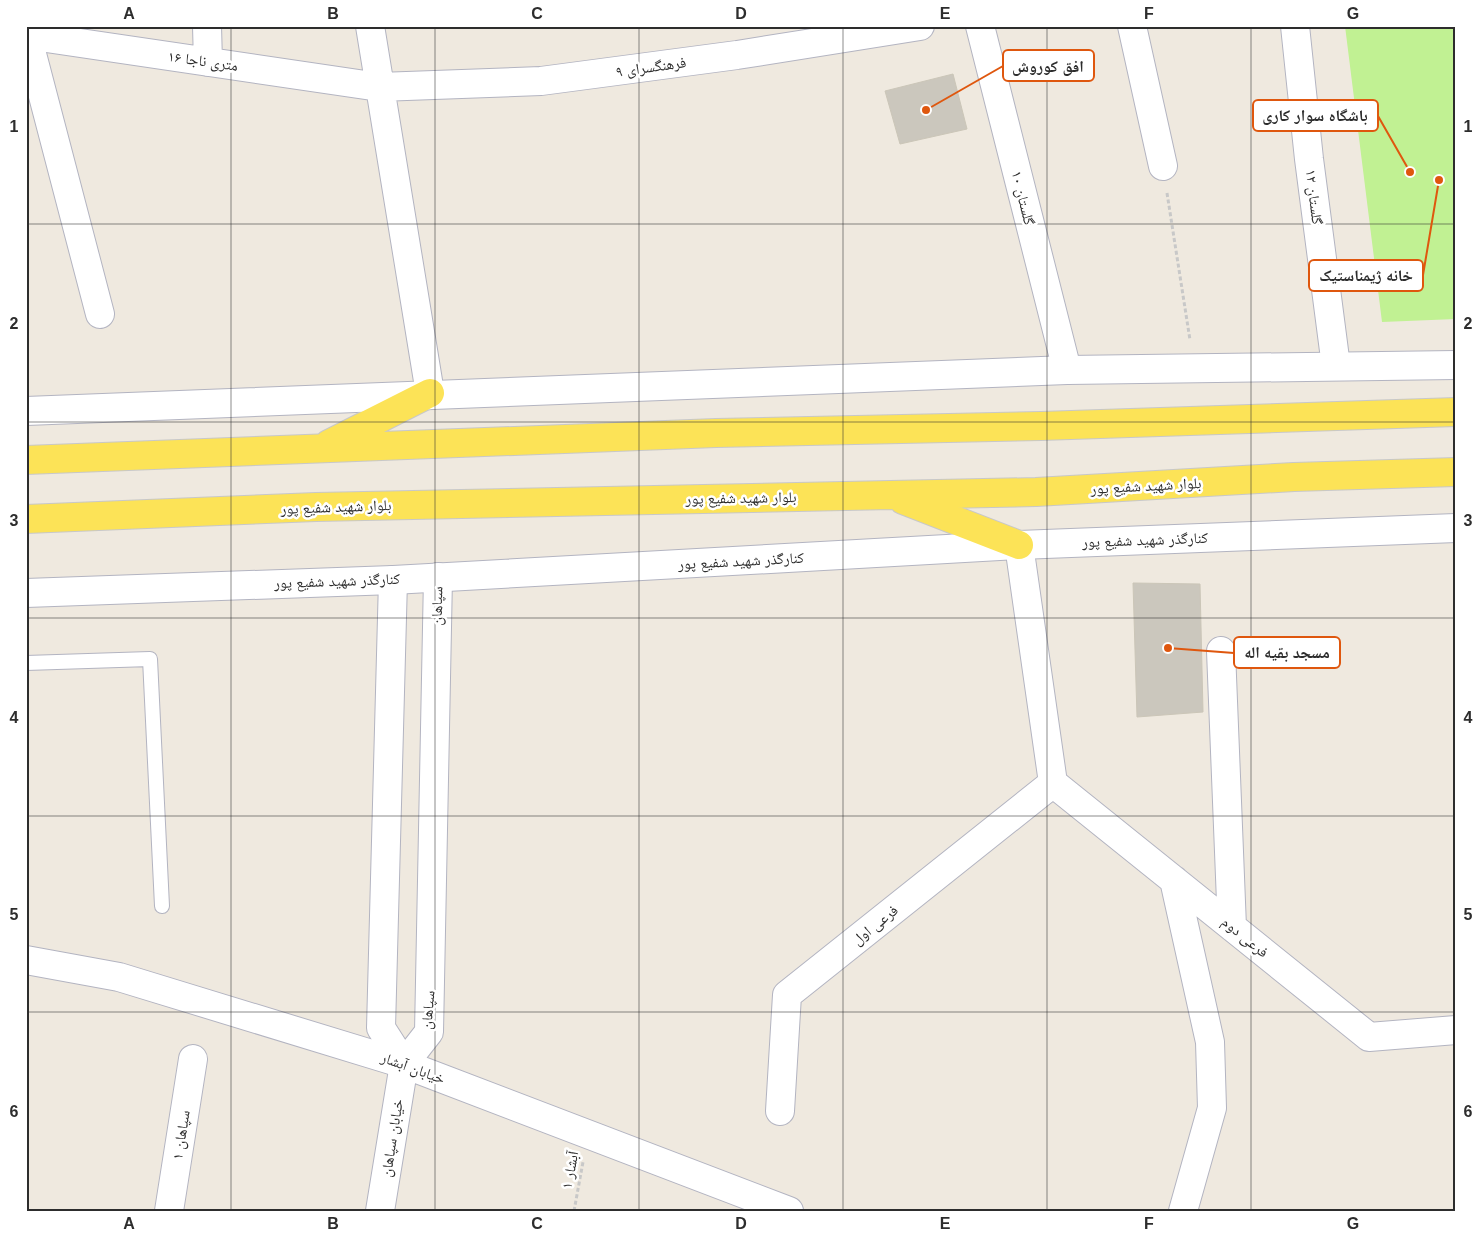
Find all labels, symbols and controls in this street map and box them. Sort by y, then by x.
text: A [123,5,135,22]
text: B [327,5,339,22]
text: C [531,5,543,22]
text: D [735,5,747,22]
text: E [940,5,951,22]
text: F [1144,5,1154,22]
text: G [1347,5,1359,22]
street label: ۱۶ متری ناجا [167,47,239,76]
callout: افق کوروش [1003,50,1094,81]
street label: فرهنگسرای ۹ [615,53,688,82]
text: افق کوروش [1012,58,1084,76]
callout: باشگاه سوار کاری [1253,100,1378,131]
text: باشگاه سوار کاری [1262,107,1368,125]
text: 1 [10,118,19,135]
text: 1 [1464,118,1473,135]
street label: گلستان ۱۲ [1301,168,1326,226]
street label: گلستان ۱۰ [1007,169,1039,228]
callout: خانه ژیمناستیک [1309,260,1423,291]
text: خانه ژیمناستیک [1319,267,1413,284]
text: 2 [10,315,19,332]
text: 2 [1464,315,1473,332]
street label: بلوار شهید شفیع پور [1089,474,1202,499]
street label: بلوار شهید شفیع پور [684,488,797,509]
street label: بلوار شهید شفیع پور [279,496,392,519]
text: 3 [10,512,19,529]
text: 3 [1464,512,1473,529]
street label: کنارگذر شهید شفیع پور [1081,529,1208,552]
street label: کنارگذر شهید شفیع پور [677,549,804,574]
street label: کنارگذر شهید شفیع پور [273,570,400,593]
street label: سپاهان [428,586,447,626]
callout: مسجد بقیه اله [1234,637,1340,668]
text: مسجد بقیه اله [1244,644,1330,662]
text: 4 [10,709,19,726]
text: 4 [1464,709,1473,726]
street label: فرعی اول [848,901,902,950]
text: 5 [10,906,19,923]
text: 5 [1464,906,1473,923]
street label: فرعی دوم [1217,913,1272,962]
street label: سپاهان [417,990,440,1030]
street label: خیابان آبشار [377,1048,448,1089]
street label: خیابان سپاهان [377,1097,408,1179]
text: 6 [10,1103,19,1120]
text: 6 [1464,1103,1473,1120]
street label: سپاهان ۱ [168,1109,195,1161]
street label: آبشار ۱ [558,1148,583,1190]
text: A [123,1215,135,1232]
text: B [327,1215,339,1232]
text: C [531,1215,543,1232]
text: D [735,1215,747,1232]
text: E [940,1215,951,1232]
text: F [1144,1215,1154,1232]
text: G [1347,1215,1359,1232]

